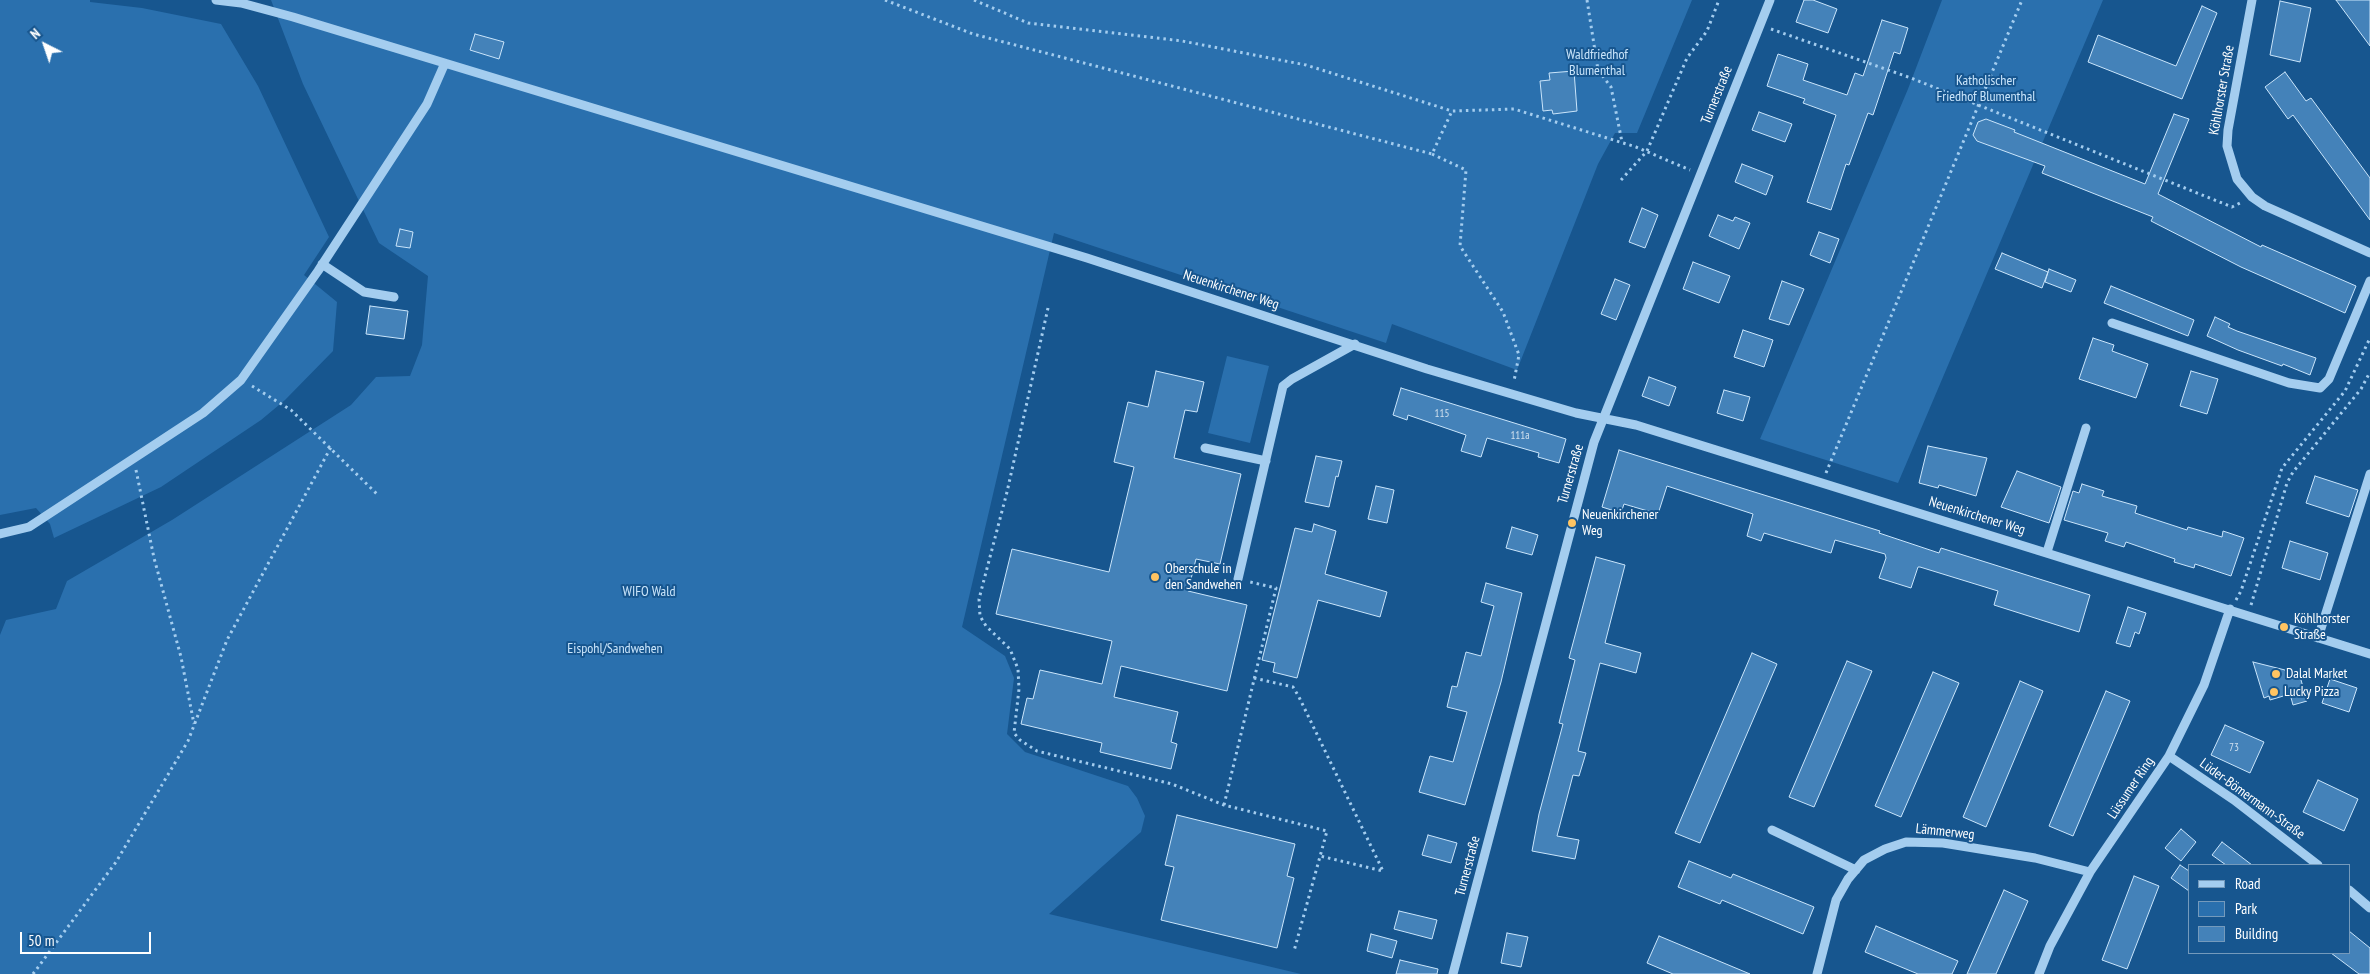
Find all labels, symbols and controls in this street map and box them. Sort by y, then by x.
north arrow [20,20,70,70]
text: N [26,24,44,43]
street label: Köhlhorster Straße [2206,44,2238,136]
park label: Waldfriedhof Blumenthal [1566,47,1628,80]
street label: Turnerstraße [1698,63,1736,127]
park label: Katholischer Friedhof Blumenthal [1937,73,2035,105]
street label: Neuenkirchener Weg [1181,267,1281,313]
house number: 115 [1435,407,1449,421]
house number: 111a [1510,429,1530,443]
street label: Turnerstraße [1554,442,1588,506]
street label: Neuenkirchener Weg [1927,493,2027,539]
place label: Neuenkirchener Weg [1582,507,1658,540]
marker: Neuenkirchener Weg [1566,517,1578,529]
place label: Oberschule in den Sandwehen [1165,561,1242,594]
marker: Oberschule in den Sandwehen [1149,571,1161,583]
park label: WIFO Wald [623,584,675,600]
place label: Köhlhorster Straße [2294,611,2350,644]
marker: Köhlhorster Straße [2278,621,2290,633]
park label: Eispohl/Sandwehen [567,641,663,657]
place label: Dalal Market [2286,666,2347,682]
marker: Dalal Market [2270,668,2282,680]
place label: Lucky Pizza [2284,684,2339,700]
marker: Lucky Pizza [2268,686,2280,698]
house number: 73 [2229,741,2239,755]
street label: Lüssumer Ring [2104,754,2158,822]
street label: Lüder-Bömermann-Straße [2196,755,2308,843]
street label: Lämmerweg [1915,821,1975,843]
street label: Turnerstraße [1452,834,1484,898]
legend [2188,864,2350,954]
text: Road [2235,874,2261,893]
text: Park [2235,899,2257,918]
scale bar [22,922,154,954]
text: Building [2235,924,2278,943]
text: 50 m [28,931,54,950]

